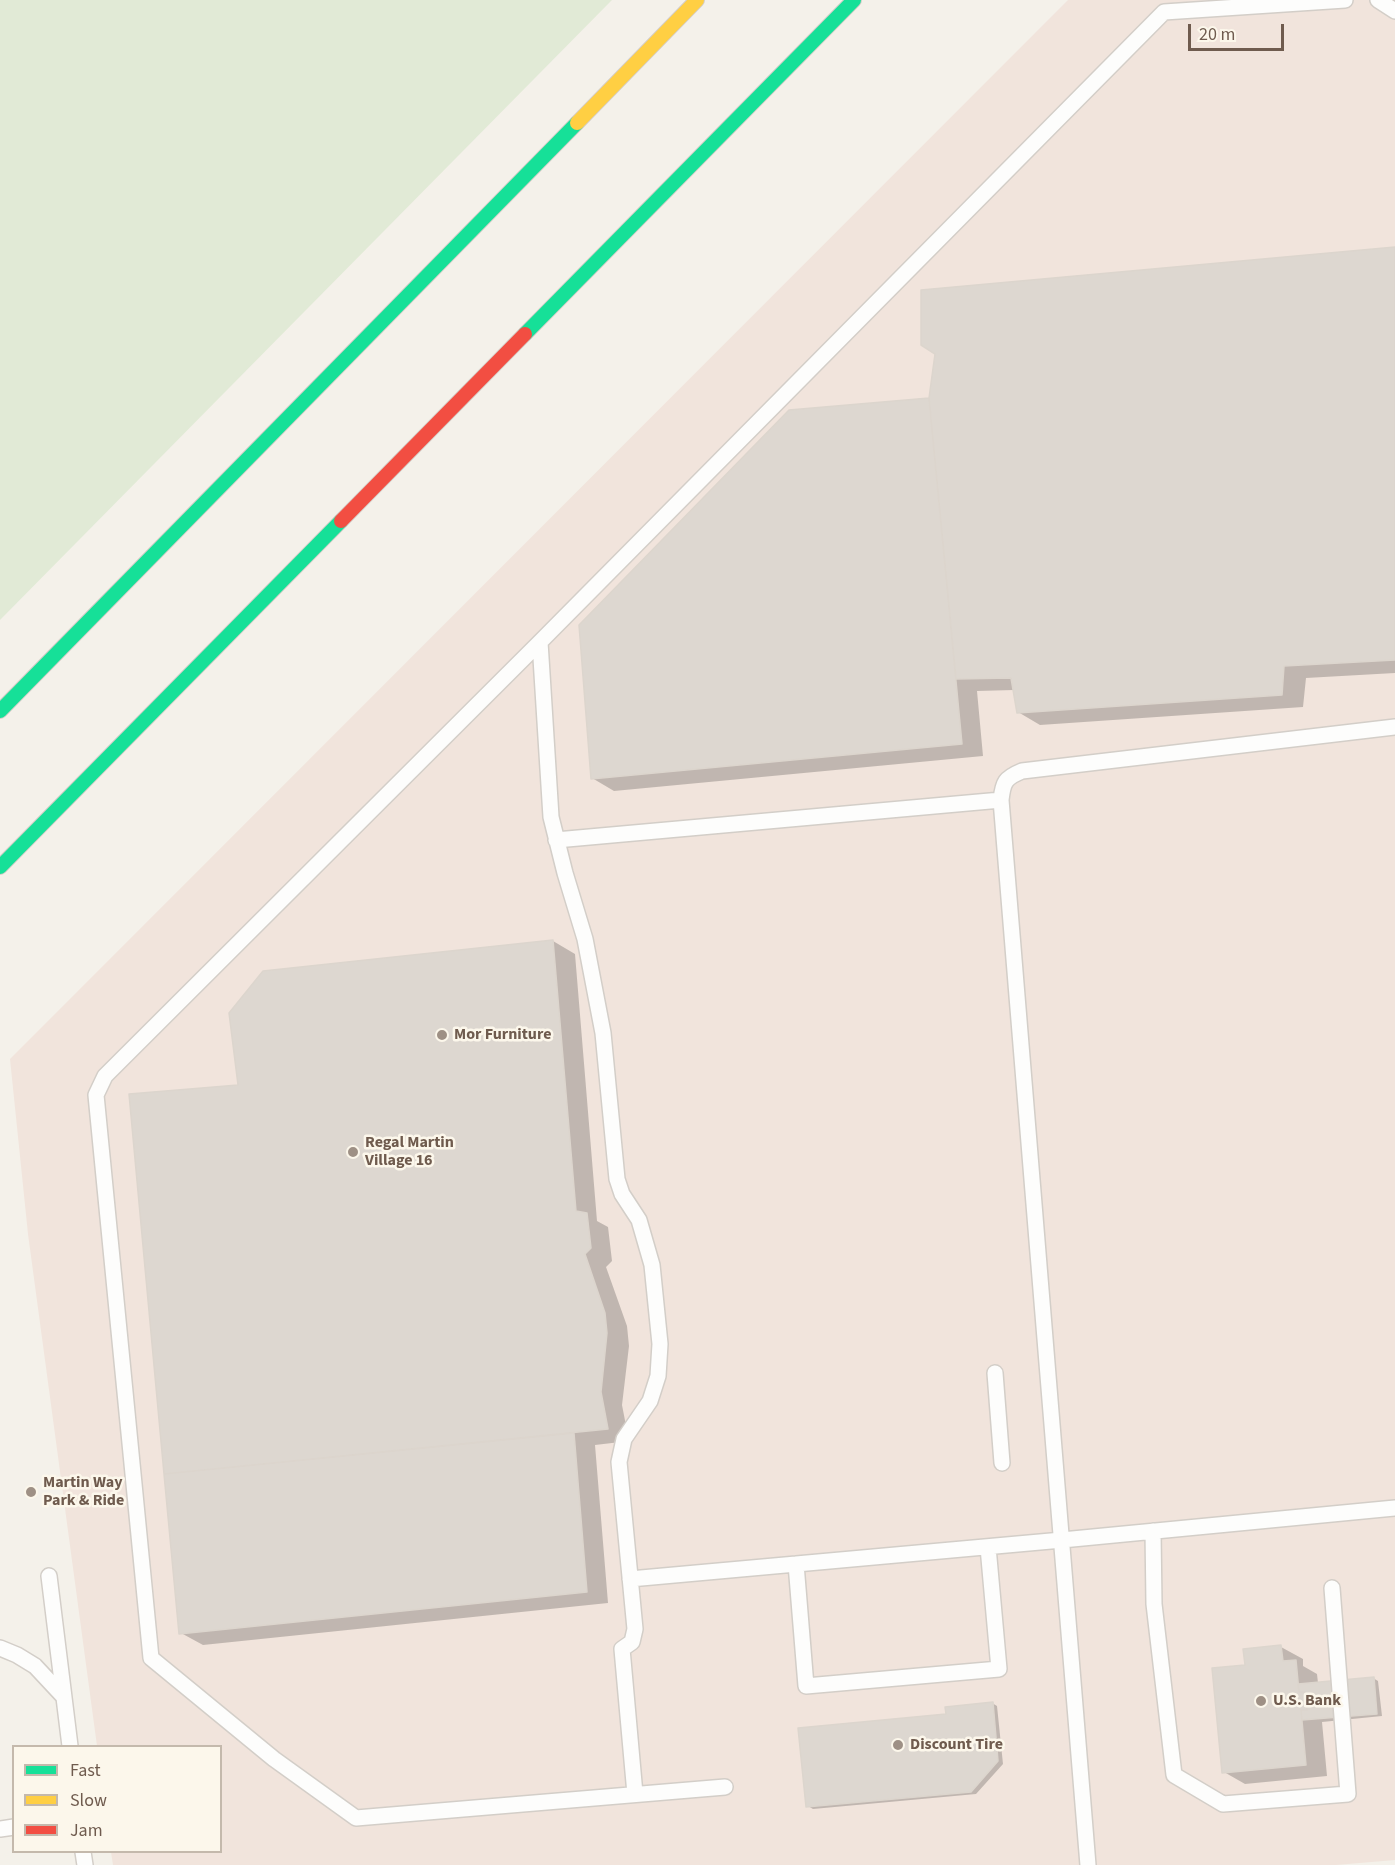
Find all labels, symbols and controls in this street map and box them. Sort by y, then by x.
scale bar [1191,12,1287,50]
text: 20 m [1199,22,1235,47]
place label: Mor Furniture [454,1025,551,1045]
marker: Mor Furniture [435,1028,449,1042]
place label: Regal Martin Village 16 [365,1133,454,1171]
marker: Regal Martin Village 16 [346,1145,360,1159]
place label: Martin Way Park & Ride [43,1473,124,1511]
marker: Martin Way Park & Ride [24,1485,38,1499]
place label: U.S. Bank [1273,1691,1341,1711]
marker: U.S. Bank [1254,1694,1268,1708]
place label: Discount Tire [910,1735,1003,1755]
marker: Discount Tire [891,1738,905,1752]
legend [12,1745,222,1853]
text: Fast [70,1758,101,1783]
text: Slow [70,1788,107,1813]
text: Jam [70,1818,103,1843]

